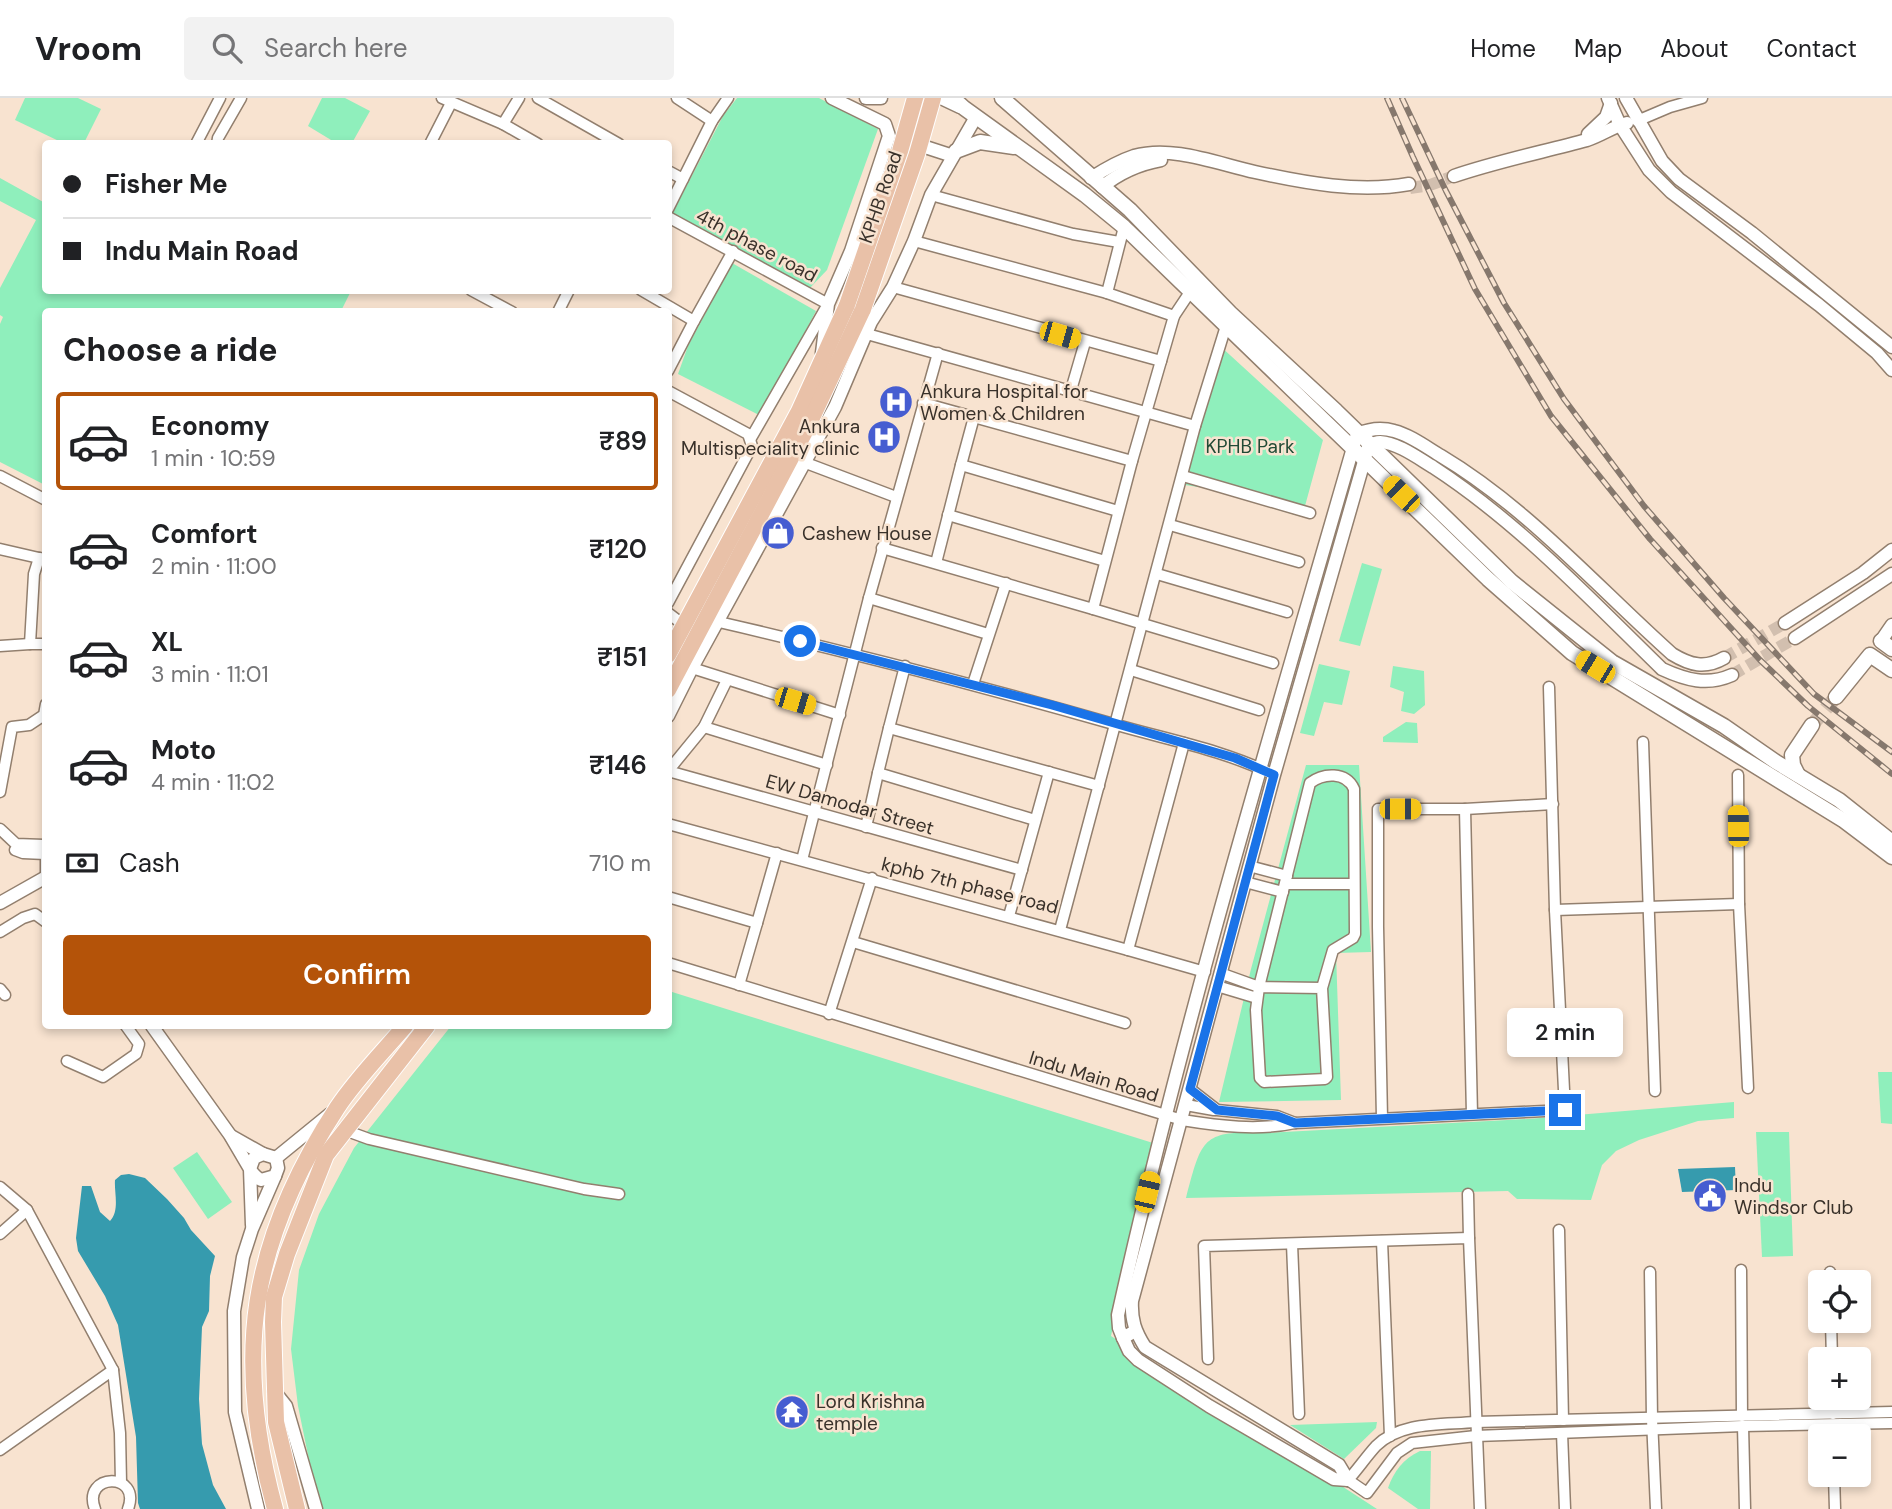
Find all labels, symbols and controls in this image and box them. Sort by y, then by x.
search box [184,17,674,80]
text: Vroom [35,27,142,70]
icon: search [208,29,246,67]
text: Search here [264,31,408,65]
text: Home [1470,33,1536,64]
text: Map [1574,33,1622,64]
text: About [1660,33,1729,64]
text: Contact [1767,33,1857,64]
street label: KPHB Road [853,148,908,247]
text: Fisher Me [105,167,228,201]
street label: 4th phase road [692,203,822,288]
text: Indu Main Road [105,234,299,268]
car [1037,319,1084,351]
text: Choose a ride [63,329,278,371]
place label: Ankura Hospital for Women & Children [920,379,1088,426]
hospital icon: Ankura Hospital for Women & Children [877,383,915,421]
text: Economy [151,409,269,443]
icon: car [67,410,130,473]
place label: Ankura Multispeciality clinic [681,414,860,461]
hospital icon: Ankura Multispeciality clinic [865,418,903,456]
text: ₹89 [599,424,647,458]
park label: KPHB Park [1205,434,1295,459]
text: 1 min · 10:59 [151,443,276,473]
car [1379,472,1424,516]
shop icon: Cashew House [759,514,797,552]
text: Comfort [151,517,257,551]
icon: car [67,518,130,581]
place label: Cashew House [802,521,932,546]
text: ₹120 [589,532,647,566]
text: 2 min · 11:00 [151,551,277,581]
text: XL [151,625,183,659]
route start [784,625,816,657]
icon: car [67,626,130,689]
text: ₹151 [597,640,647,674]
car [1572,647,1619,687]
text: 3 min · 11:01 [151,659,269,689]
car [772,685,819,717]
text: Moto [151,733,216,767]
icon: car [67,734,130,797]
text: ₹146 [589,748,647,782]
text: 4 min · 11:02 [151,767,275,797]
street label: EW Damodar Street [763,768,937,840]
car [1380,799,1422,820]
car [1728,805,1749,847]
icon: cash [63,844,101,882]
text: Cash [119,846,180,880]
text: 710 m [589,848,651,878]
street label: kphb 7th phase road [879,851,1061,920]
button: Confirm [63,935,651,1015]
callout: 2 min [1507,1009,1623,1058]
text: 2 min [1535,1017,1595,1047]
street label: Indu Main Road [1026,1045,1162,1108]
route end [1549,1094,1581,1126]
car [1133,1169,1162,1215]
place label: Indu Windsor Club [1734,1173,1853,1220]
public building icon: Indu Windsor Club [1691,1177,1729,1215]
map controls [1808,1270,1871,1487]
button: locate [1808,1270,1871,1333]
button: + [1808,1347,1871,1410]
place label: Lord Krishna temple [816,1389,925,1436]
temple icon: Lord Krishna temple [773,1393,811,1431]
button: − [1808,1424,1871,1487]

